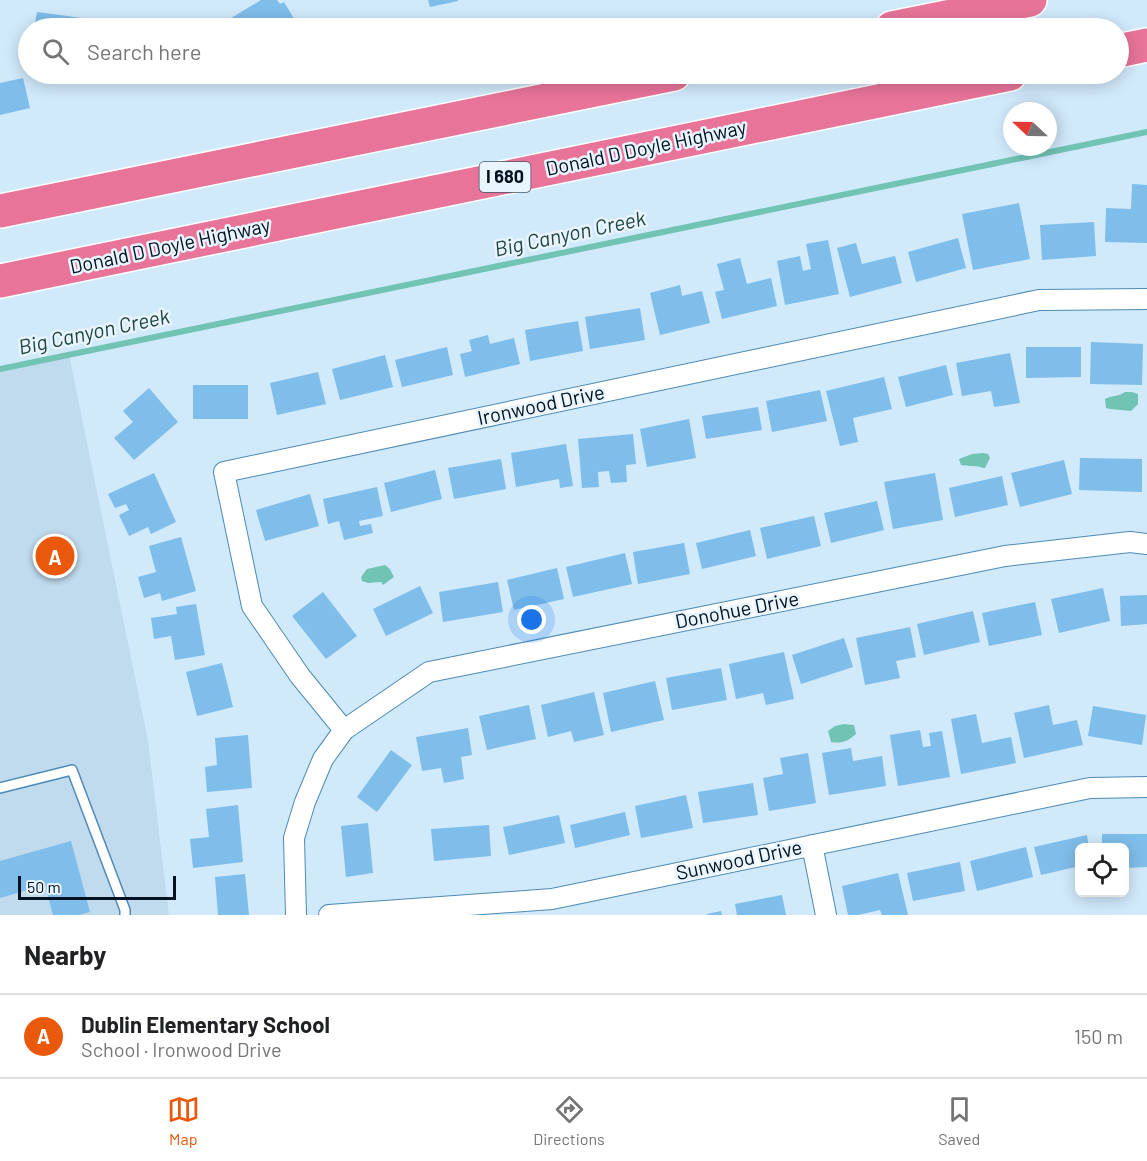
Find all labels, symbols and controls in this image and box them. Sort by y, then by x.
search box [18,18,1129,84]
icon: search [39,35,72,68]
text: Search here [87,38,201,64]
north arrow [1003,102,1057,156]
street label: Donald D Doyle Highway [543,114,748,180]
road number: I 680 [480,162,530,192]
water label: Big Canyon Creek [492,204,648,261]
street label: Donald D Doyle Highway [67,212,272,278]
water label: Big Canyon Creek [16,302,172,359]
street label: Ironwood Drive [475,379,606,429]
pin: A [36,534,74,578]
street label: Donohue Drive [673,585,801,633]
your location [517,605,546,634]
street label: Sunwood Drive [674,834,804,884]
map controls [1075,843,1129,897]
button: locate [1075,843,1129,897]
scale bar [18,873,176,900]
text: 50 m [27,877,61,896]
text: Nearby [24,939,106,970]
text: Dublin Elementary School [81,1011,330,1037]
text: A [37,1024,50,1048]
text: 150 m [1074,1024,1123,1048]
text: School · Ironwood Drive [81,1037,282,1061]
tab: Map [167,1093,200,1148]
tab: Directions [533,1093,605,1148]
tab: Saved [938,1093,980,1148]

